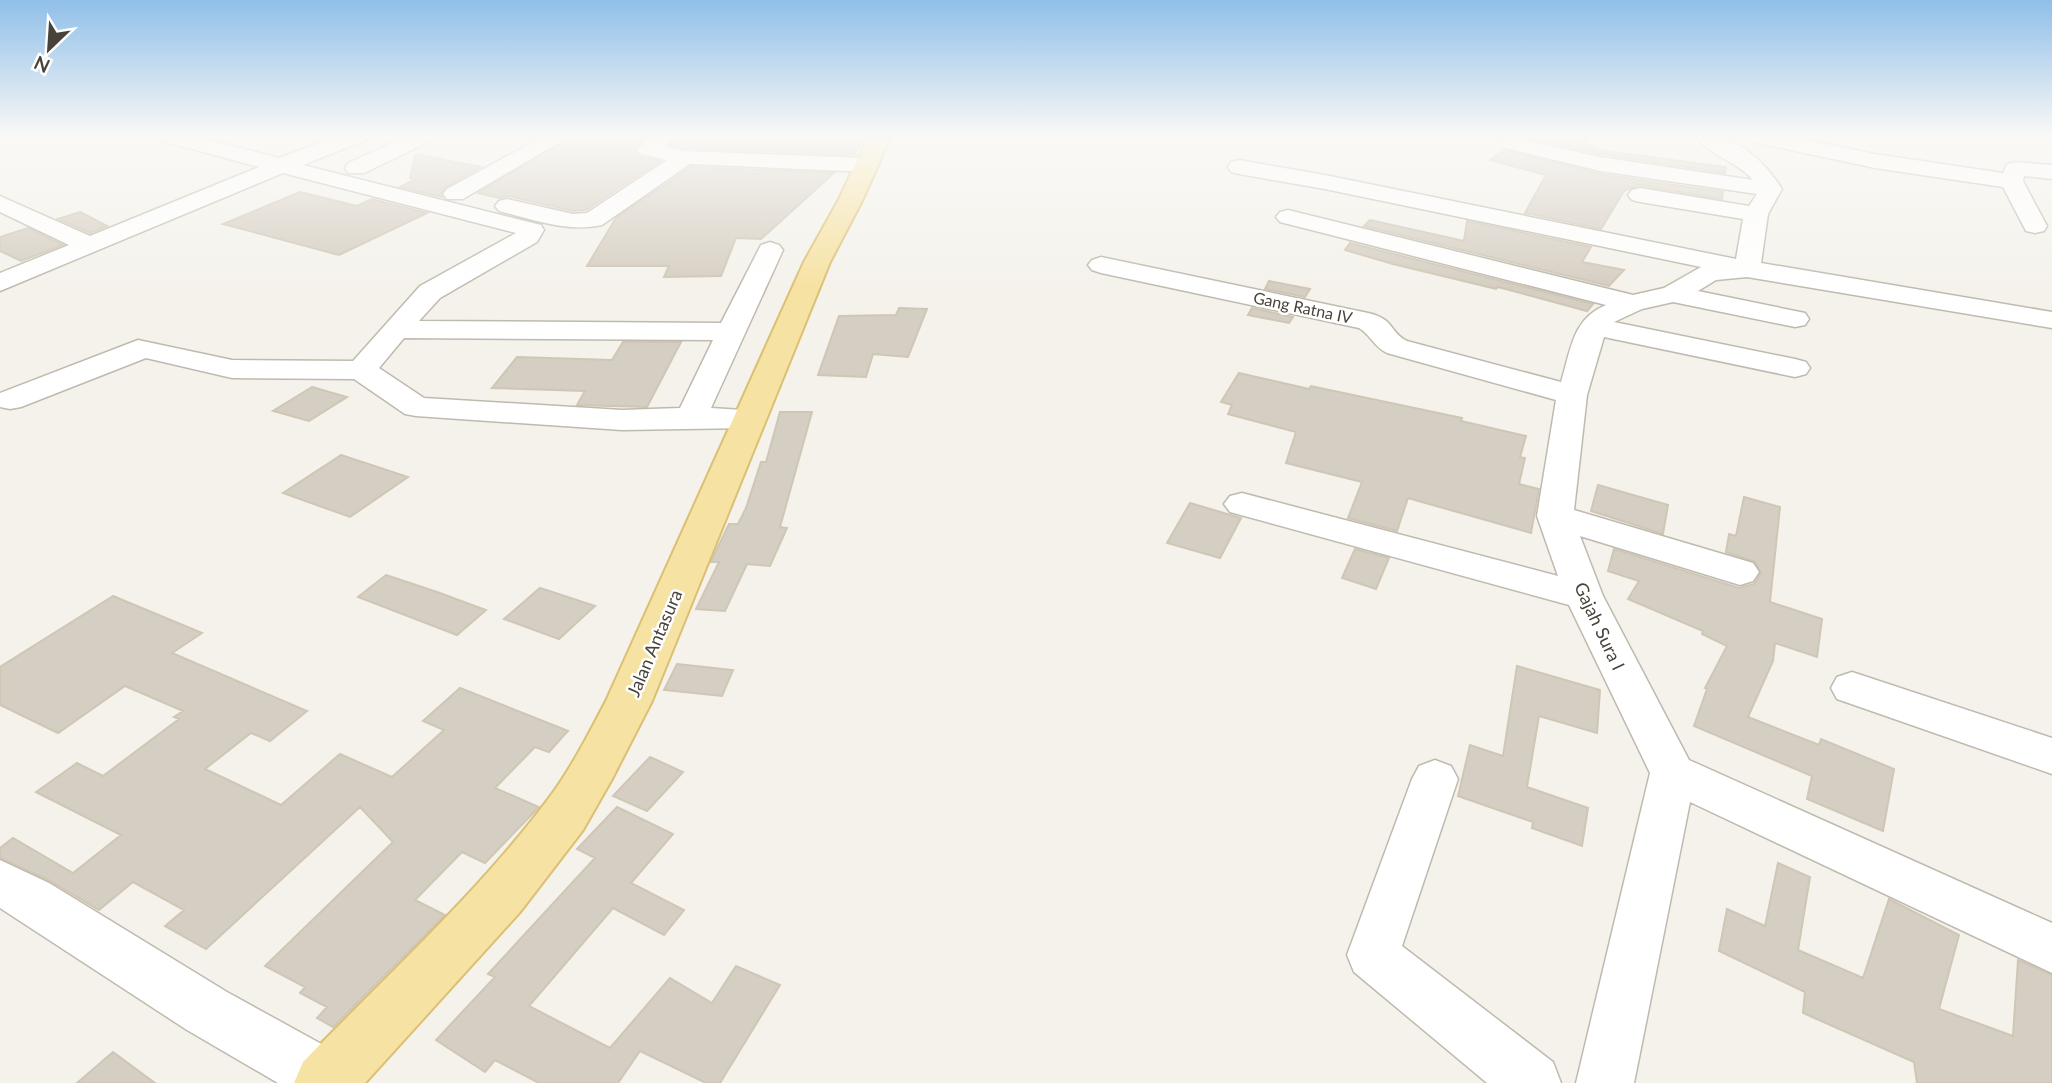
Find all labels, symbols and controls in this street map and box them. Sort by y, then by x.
north arrow [14,14,84,84]
text: N [30,51,53,78]
street label: Gang Ratna IV [1252,287,1354,327]
street label: Gajah Sura I [1570,578,1630,674]
street label: Jalan Antasura [622,586,686,700]

